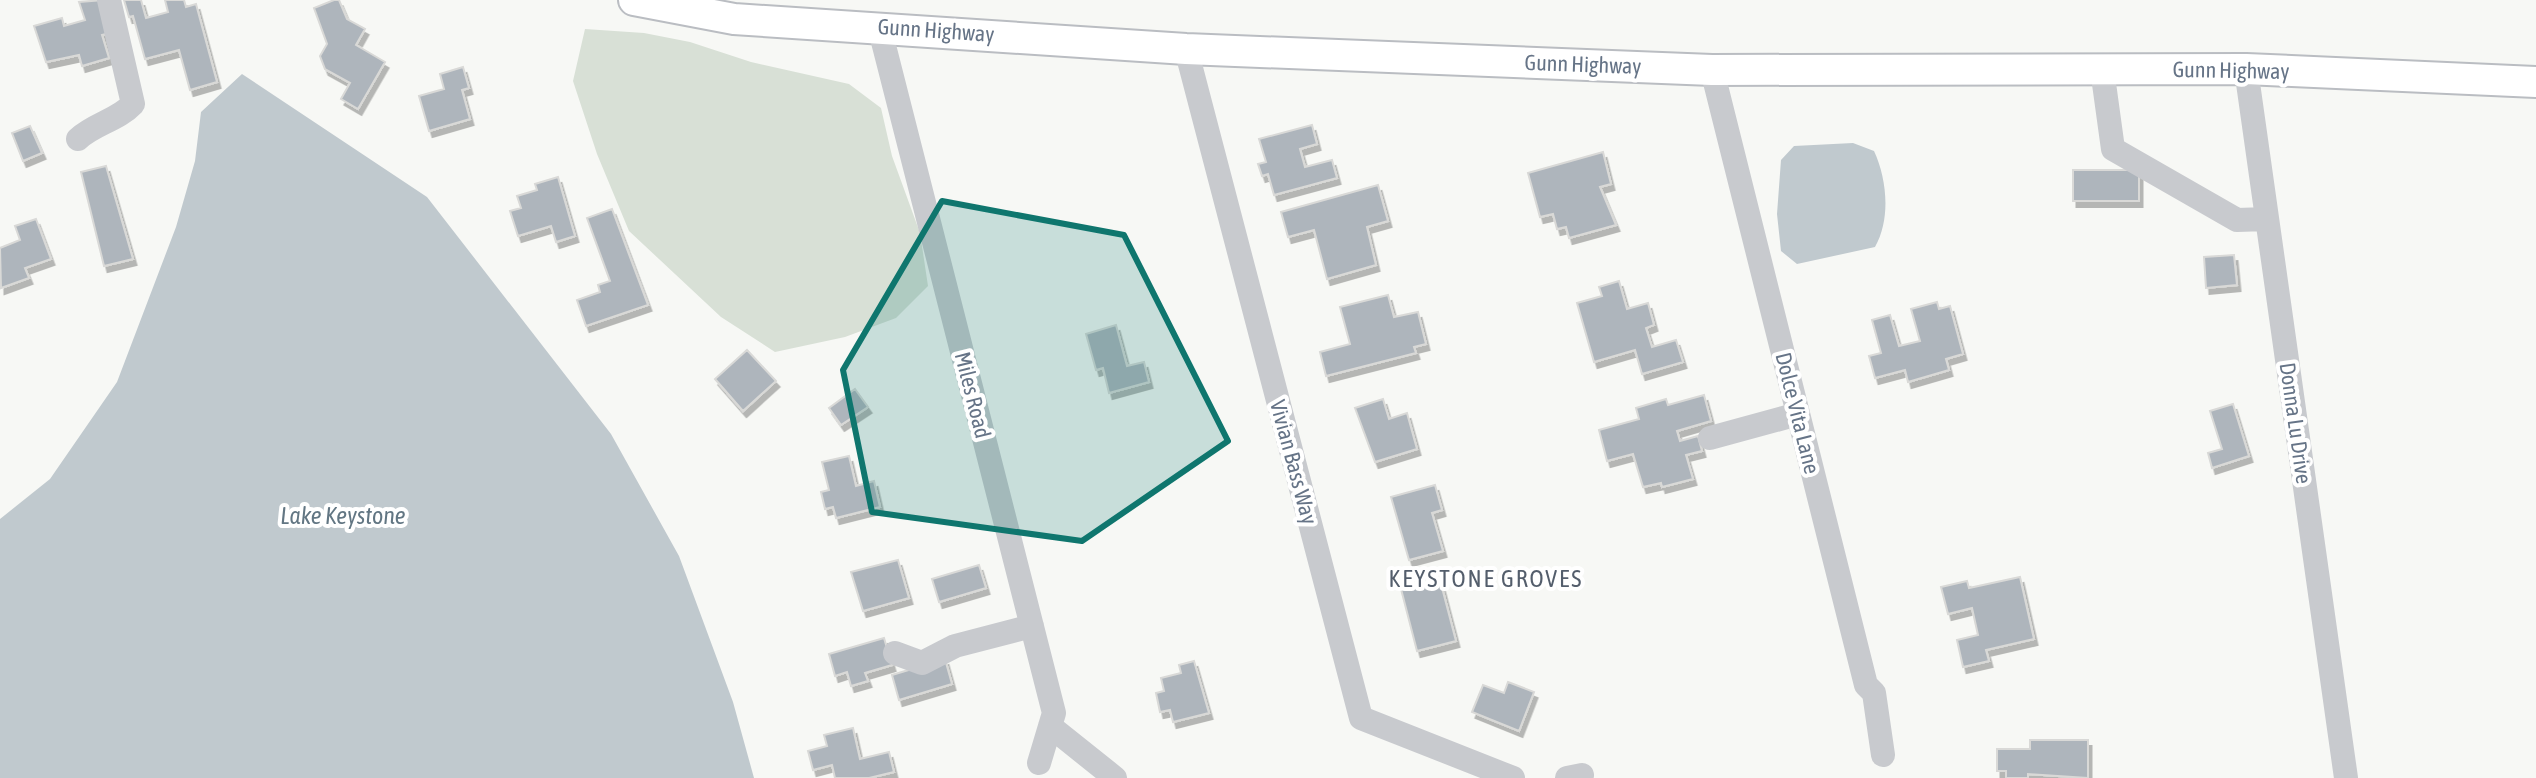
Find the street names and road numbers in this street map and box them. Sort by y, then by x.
street label: Gunn Highway [877,13,995,47]
street label: Gunn Highway [1524,49,1642,79]
street label: Gunn Highway [2172,56,2290,84]
street label: Miles Road [950,349,996,441]
street label: Dolce Vita Lane [1770,350,1826,476]
street label: Donna Lu Drive [2275,361,2317,485]
street label: Vivian Bass Way [1265,397,1323,527]

